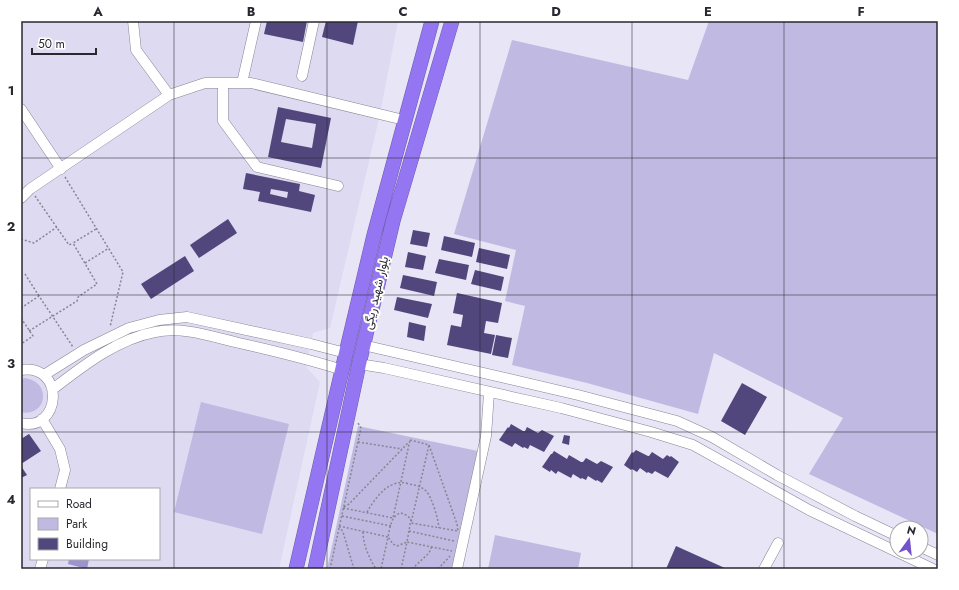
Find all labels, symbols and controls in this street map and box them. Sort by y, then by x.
text: A [92,2,103,21]
text: B [247,2,256,21]
text: C [398,2,408,21]
text: D [551,2,561,21]
text: E [704,2,712,21]
text: F [857,2,865,21]
scale bar [32,30,96,56]
text: 50 m [38,35,65,53]
text: 1 [8,81,14,100]
text: 2 [7,217,15,236]
street label: بلوار شهید ریگی [359,255,393,331]
text: 3 [7,354,15,373]
legend [30,488,160,560]
text: 4 [6,490,16,509]
text: Road [66,495,92,513]
text: Park [66,515,88,533]
north arrow [889,520,929,560]
text: N [905,521,918,539]
text: Building [66,535,108,553]

